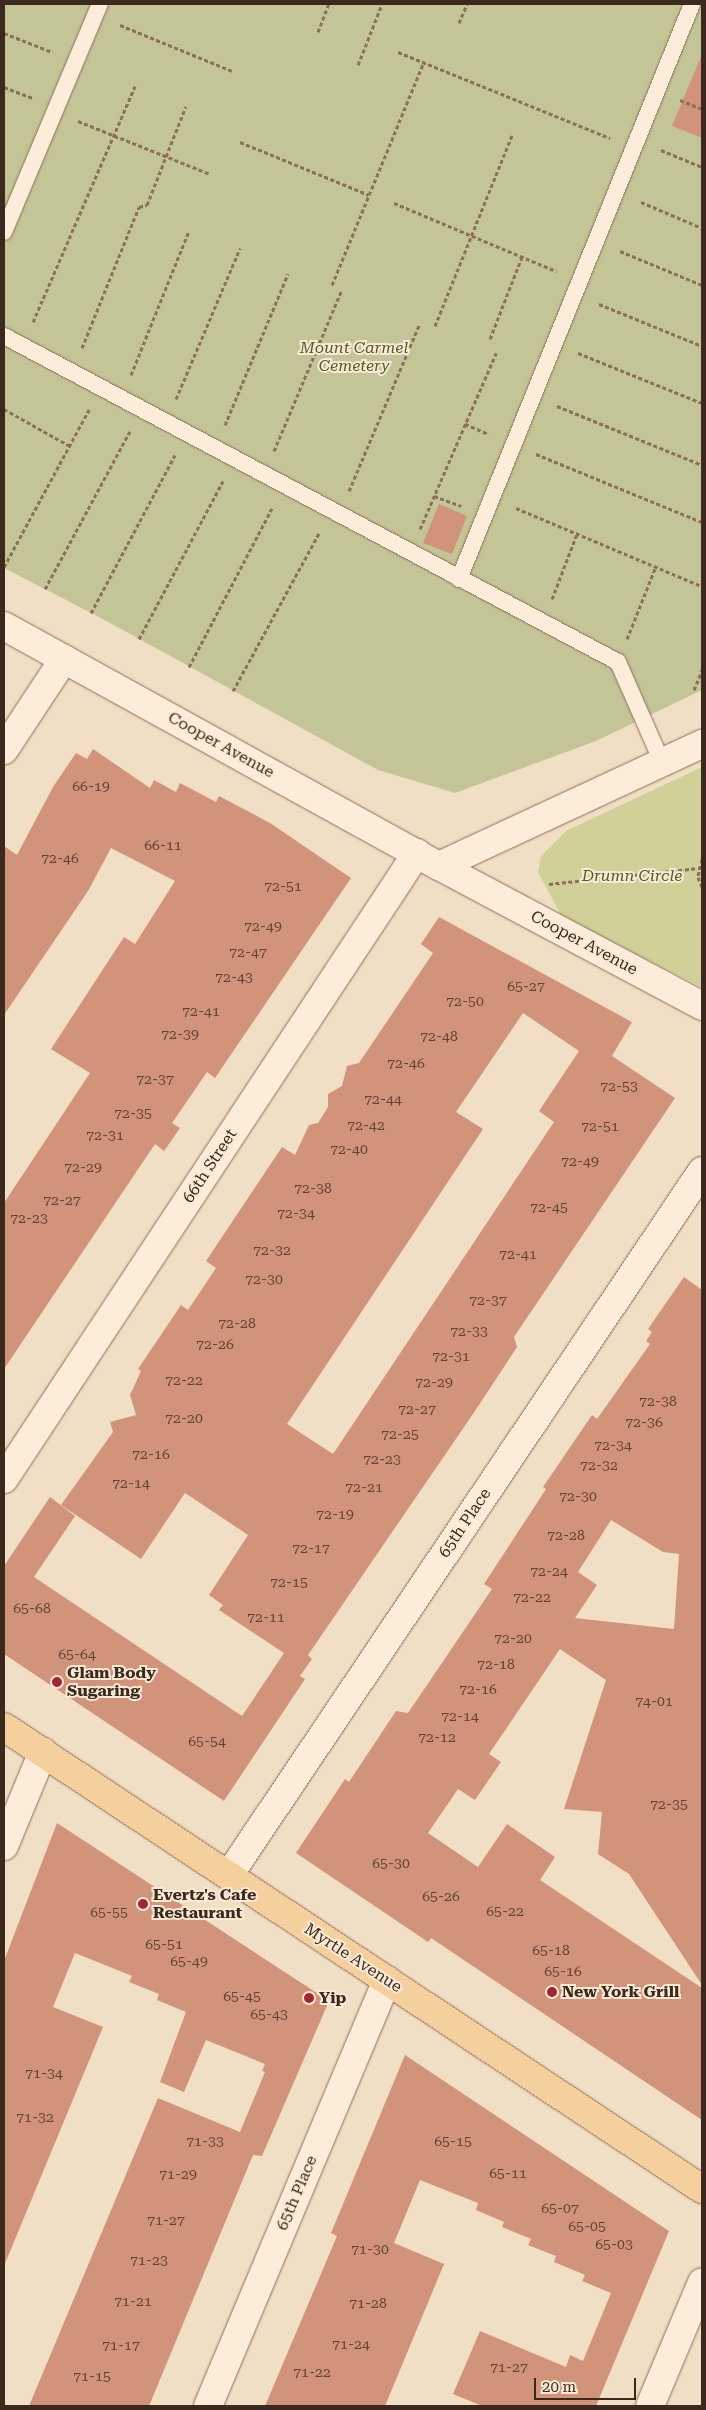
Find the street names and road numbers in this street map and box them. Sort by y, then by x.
street label: Cooper Avenue [165,708,277,782]
street label: Cooper Avenue [527,907,641,979]
street label: 66th Street [179,1125,241,1207]
street label: 65th Place [435,1485,495,1561]
street label: Myrtle Avenue [301,1919,405,1997]
street label: 65th Place [273,2153,321,2233]

